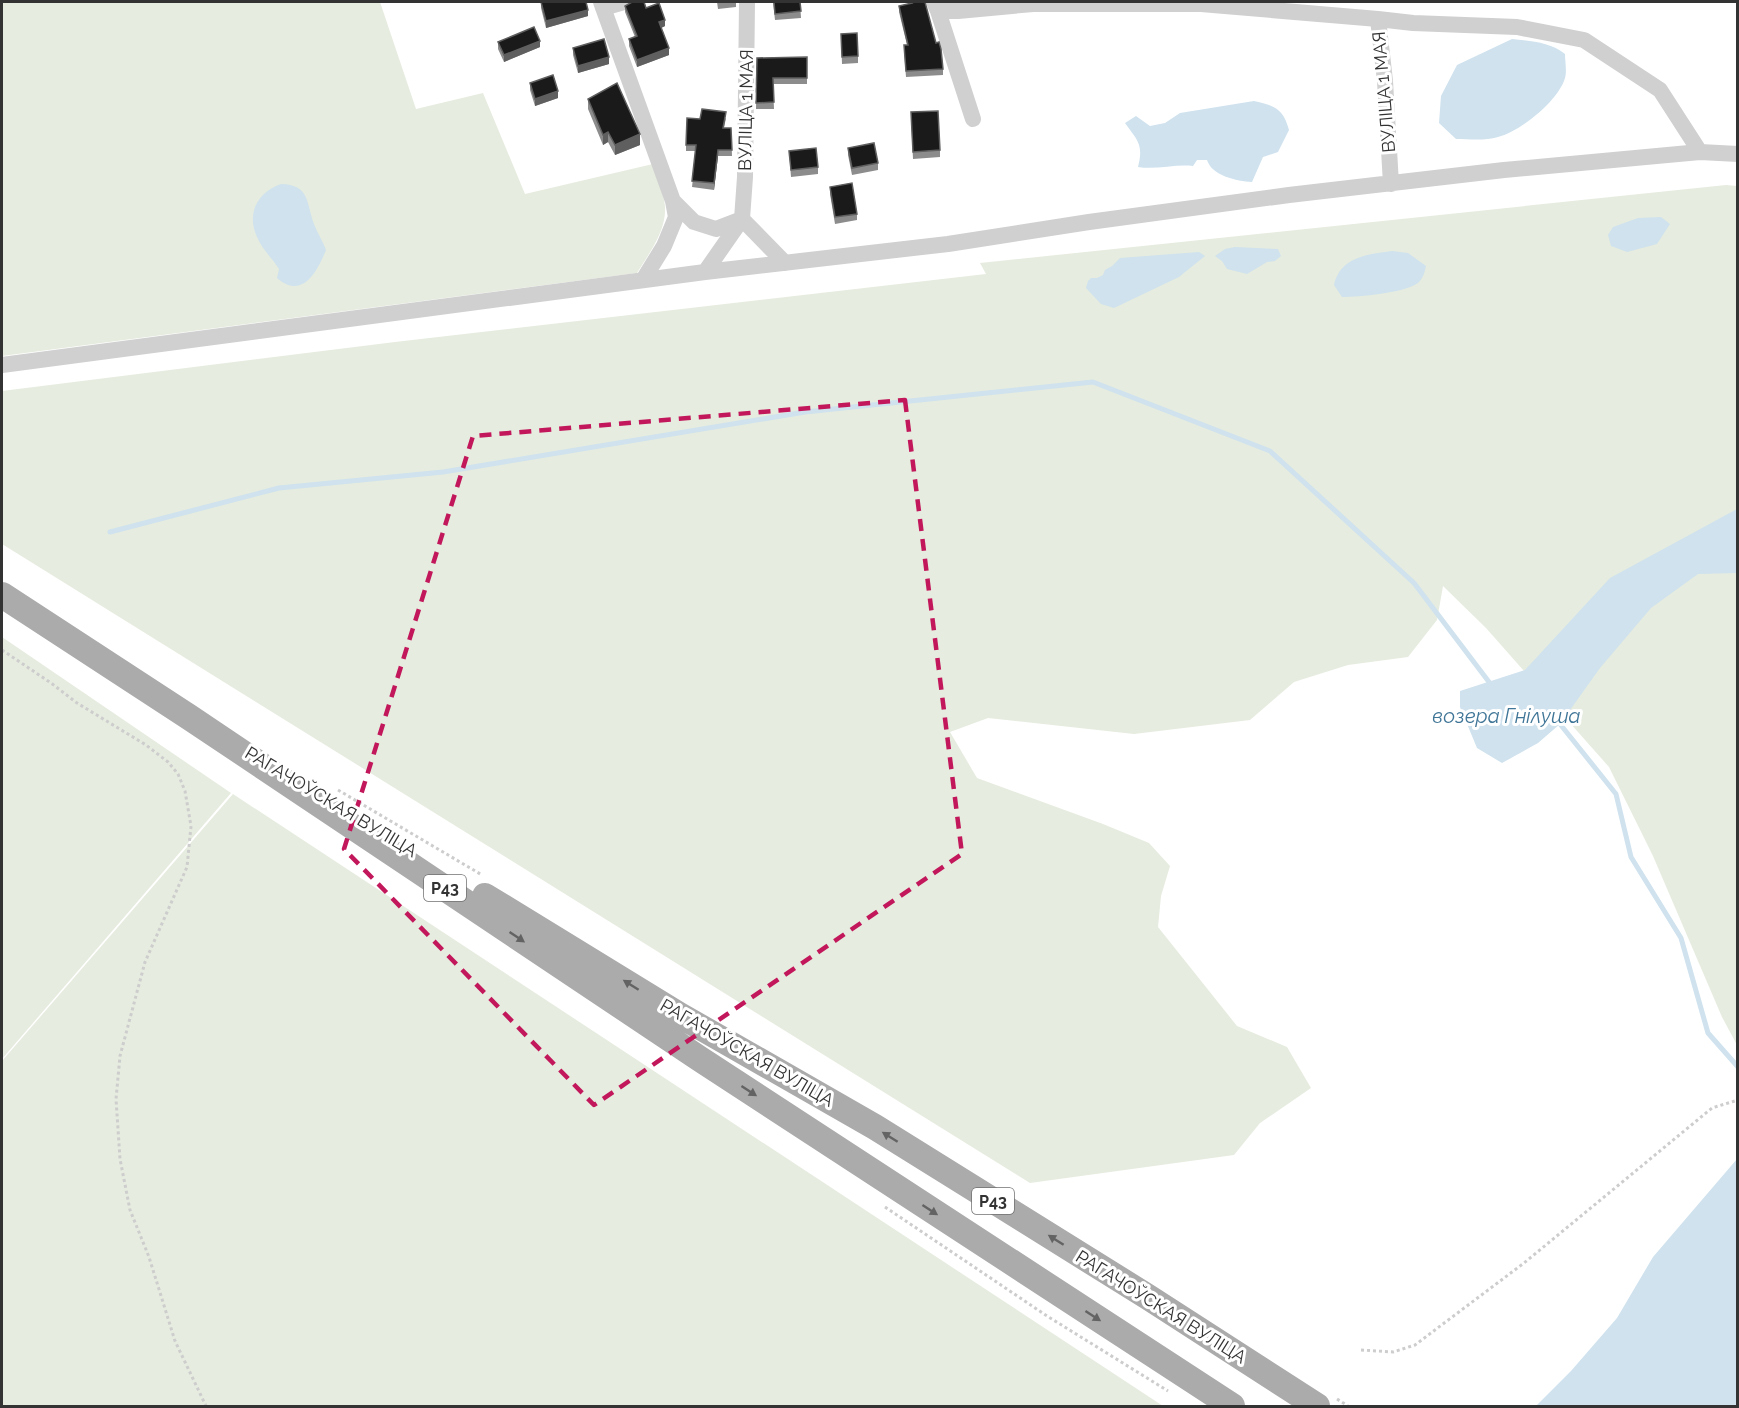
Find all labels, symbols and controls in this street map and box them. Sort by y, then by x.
street label: ВУЛІЦА 1 МАЯ [1368,30,1399,154]
street label: ВУЛІЦА 1 МАЯ [734,49,757,171]
water label: возера Гнілуша [1432,704,1580,728]
street label: РАГАЧОЎСКАЯ ВУЛІЦА [241,742,421,861]
road number: Р43 [424,875,466,901]
one-way arrow [509,931,525,943]
one-way arrow [623,980,639,991]
street label: РАГАЧОЎСКАЯ ВУЛІЦА [657,994,838,1111]
one-way arrow [741,1086,758,1097]
one-way arrow [882,1131,899,1142]
road number: Р43 [972,1188,1014,1214]
one-way arrow [922,1204,938,1215]
one-way arrow [1048,1234,1064,1245]
street label: РАГАЧОЎСКАЯ ВУЛІЦА [1072,1245,1250,1368]
one-way arrow [1085,1310,1101,1322]

